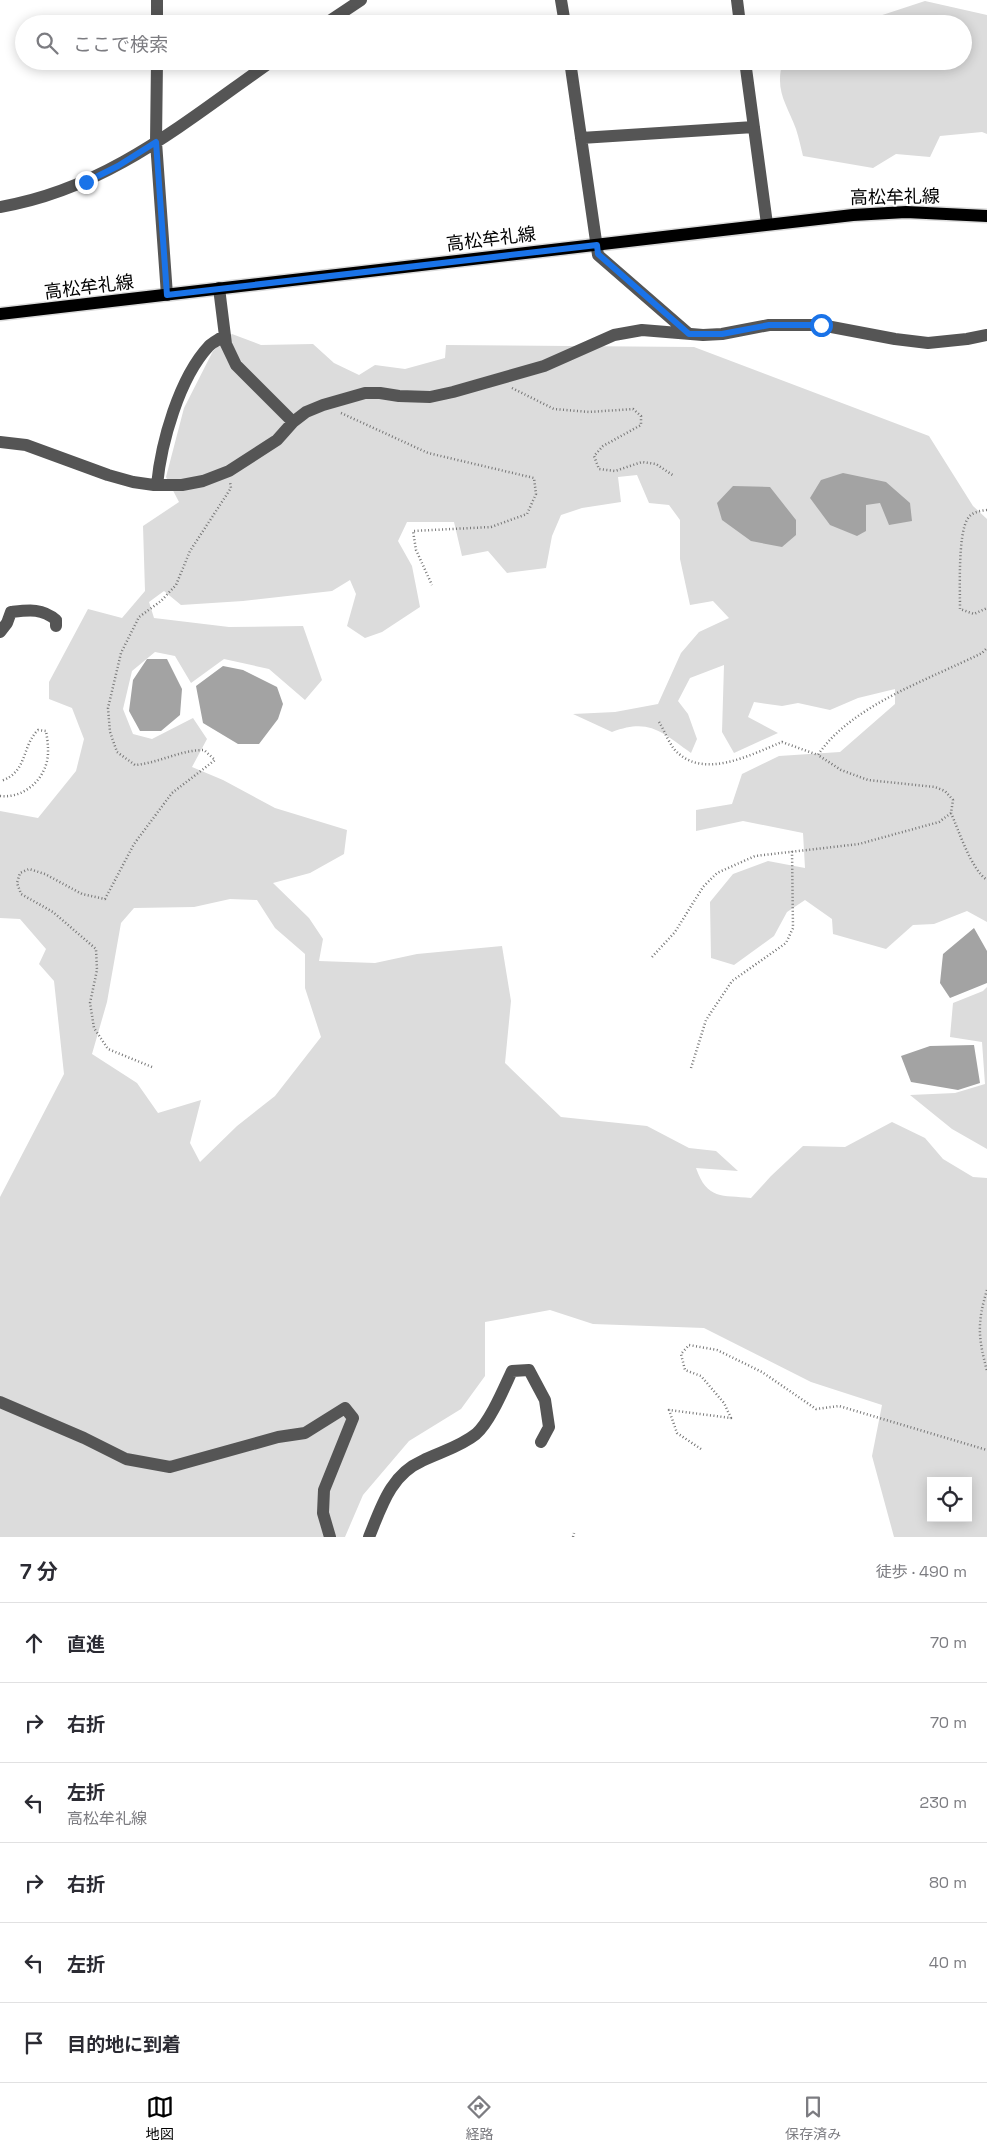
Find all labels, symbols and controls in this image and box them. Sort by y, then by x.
search box [15,15,972,70]
icon: search [33,29,61,57]
text: ここで検索 [73,32,168,57]
route end [75,171,98,194]
street label: 高松牟礼線 [850,184,940,209]
street label: 高松牟礼線 [445,222,537,255]
street label: 高松牟礼線 [43,270,135,303]
route start [810,314,833,337]
map controls [927,1477,972,1522]
button: locate [927,1477,972,1522]
text: 7 分 [20,1558,58,1585]
text: 徒歩 · 490 m [876,1561,967,1582]
icon: ahead [20,1629,48,1657]
text: 直進 [67,1632,105,1657]
text: 70 m [930,1632,967,1653]
icon: right [20,1709,48,1737]
text: 右折 [67,1712,105,1737]
text: 70 m [930,1712,967,1733]
text: 左折 [67,1780,105,1805]
icon: left [20,1789,48,1817]
text: 230 m [920,1792,967,1813]
text: 高松牟礼線 [67,1808,147,1829]
icon: right [20,1869,48,1897]
text: 右折 [67,1872,105,1897]
text: 80 m [929,1872,967,1893]
icon: left [20,1949,48,1977]
text: 左折 [67,1952,105,1977]
text: 40 m [929,1952,967,1973]
icon: arrive [20,2029,48,2057]
text: 目的地に到着 [67,2032,181,2057]
tab: 地図 [146,2093,174,2143]
tab: 経路 [465,2093,493,2143]
tab: 保存済み [785,2093,841,2143]

